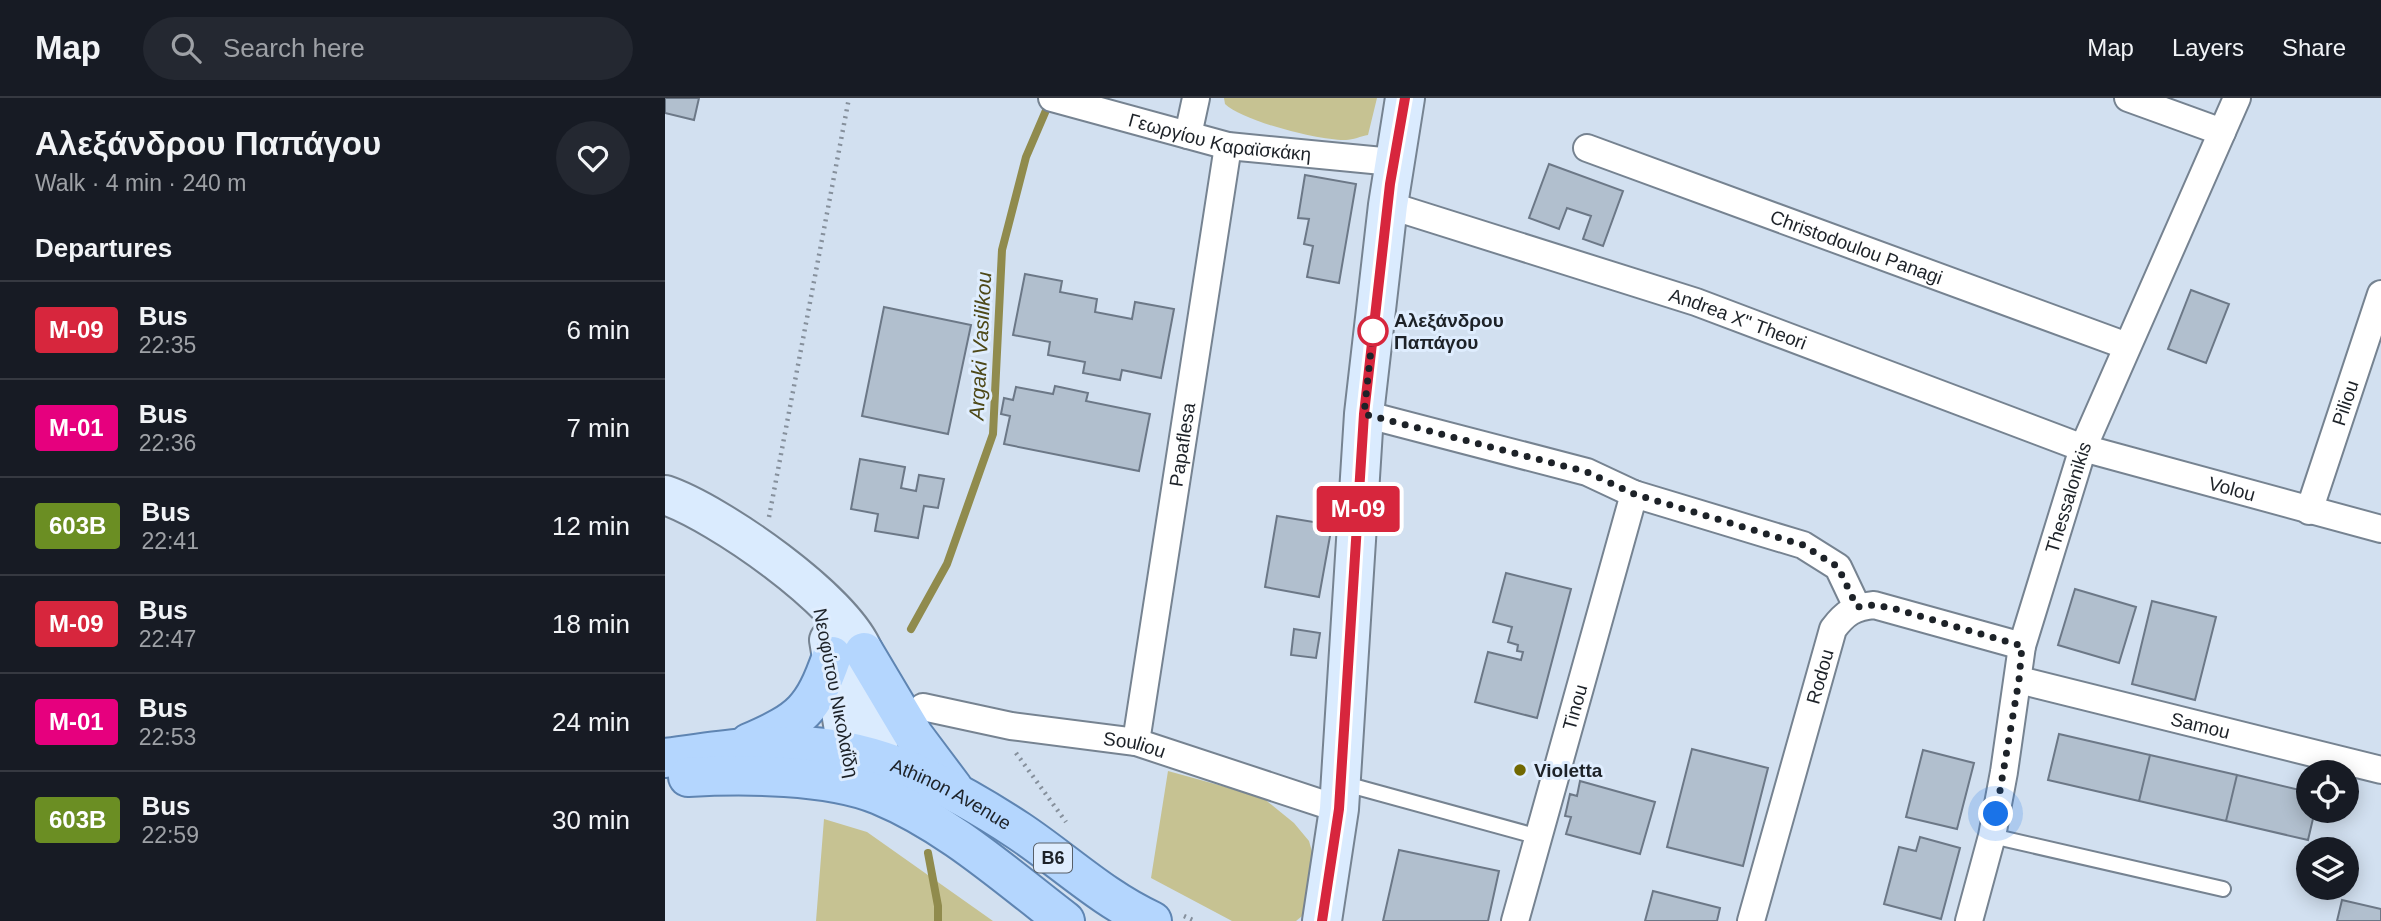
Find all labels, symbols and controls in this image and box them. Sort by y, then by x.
search box [143,17,633,80]
text: Map [35,29,101,66]
icon: search [167,29,205,67]
text: Search here [223,33,365,63]
text: Map [2087,34,2134,61]
text: Layers [2172,34,2244,61]
text: Share [2282,34,2346,61]
street label: Γεωργίου Καραϊσκάκη [1126,109,1312,165]
button: heart [556,121,630,195]
text: Αλεξάνδρου Παπάγου [35,125,381,162]
text: Walk · 4 min · 240 m [35,170,246,196]
street label: Christodoulou Panagi [1767,206,1945,288]
text: Departures [35,233,172,263]
water label: Argaki Vasilikou [965,271,995,423]
street label: Andrea X" Theori [1667,284,1810,353]
text: Bus [139,301,188,331]
place label: Αλεξάνδρου Παπάγου [1394,310,1504,353]
text: 6 min [566,315,630,345]
text: M-09 [49,316,104,343]
marker: Αλεξάνδρου Παπάγου [1358,316,1388,346]
text: 22:35 [139,332,196,358]
street label: Piliou [2328,377,2362,428]
text: Bus [139,399,188,429]
street label: Papaflesa [1165,401,1199,488]
text: 7 min [566,413,630,443]
text: M-01 [49,414,104,441]
text: 22:36 [139,430,196,456]
street label: Thessalonikis [2041,438,2095,555]
street label: Volou [2206,472,2258,505]
line badge: M-09 [1309,486,1407,532]
text: M-09 [1331,495,1385,522]
text: Bus [141,497,191,527]
text: 12 min [552,511,630,541]
text: 603B [49,512,106,539]
text: 22:41 [141,528,199,554]
text: Bus [139,595,188,625]
street label: Νεοφύτου Νικολαΐδη [809,607,863,779]
text: 18 min [552,609,630,639]
text: M-09 [49,610,104,637]
text: 22:47 [139,626,196,652]
street label: Rodou [1802,647,1837,706]
street label: Tinou [1558,682,1591,733]
text: Bus [139,693,188,723]
text: 24 min [552,707,630,737]
text: M-01 [49,708,104,735]
street label: Samou [2169,708,2232,743]
text: 22:53 [139,724,196,750]
street label: Souliou [1102,727,1168,762]
street label: Athinon Avenue [888,754,1015,834]
place label: Violetta [1534,760,1603,781]
map controls [2296,760,2359,900]
button: locate [2296,760,2359,823]
marker: Violetta [1512,762,1528,778]
text: Bus [141,791,191,821]
your location [1978,796,2013,831]
text: 30 min [552,805,630,835]
text: 603B [49,806,106,833]
text: 22:59 [141,822,199,848]
button: layers [2296,837,2359,900]
road number: B6 [1034,844,1072,872]

